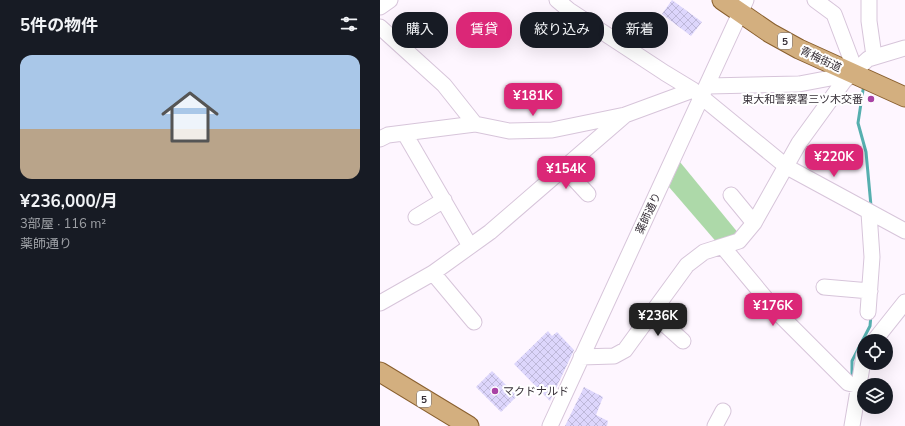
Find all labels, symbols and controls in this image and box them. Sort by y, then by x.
chip: 購入 [392,12,448,48]
chip: 賃貸 [456,12,512,48]
chip: 絞り込み [520,12,604,48]
chip: 新着 [612,12,668,48]
icon: filters [338,13,360,35]
text: 5件の物件 [20,14,98,37]
road number: 5 [778,33,792,49]
street label: 青梅街道 [798,43,844,76]
icon: home [154,81,226,153]
pin: ¥181K [505,83,561,117]
text: ¥181K [513,87,553,105]
place label: 東大和警察署三ツ木交番 [742,92,863,107]
marker: 東大和警察署三ツ木交番 [866,94,876,104]
pin: ¥220K [806,144,862,178]
text: ¥220K [814,148,854,166]
pin: ¥154K [538,156,594,190]
text: ¥154K [546,160,586,178]
text: ¥236,000/月 [20,190,118,213]
street label: 薬師通り [632,190,665,236]
text: 3部屋 · 116 m² [20,215,106,233]
text: 薬師通り [20,235,72,253]
pin: ¥176K [745,293,801,327]
text: ¥176K [753,297,793,315]
pin: ¥236K [630,303,686,337]
text: ¥236K [638,307,678,325]
map controls [857,334,893,414]
button: locate [857,334,893,370]
button: layers [857,378,893,414]
place label: マクドナルド [503,384,569,399]
marker: マクドナルド [490,386,500,396]
road number: 5 [417,391,431,407]

